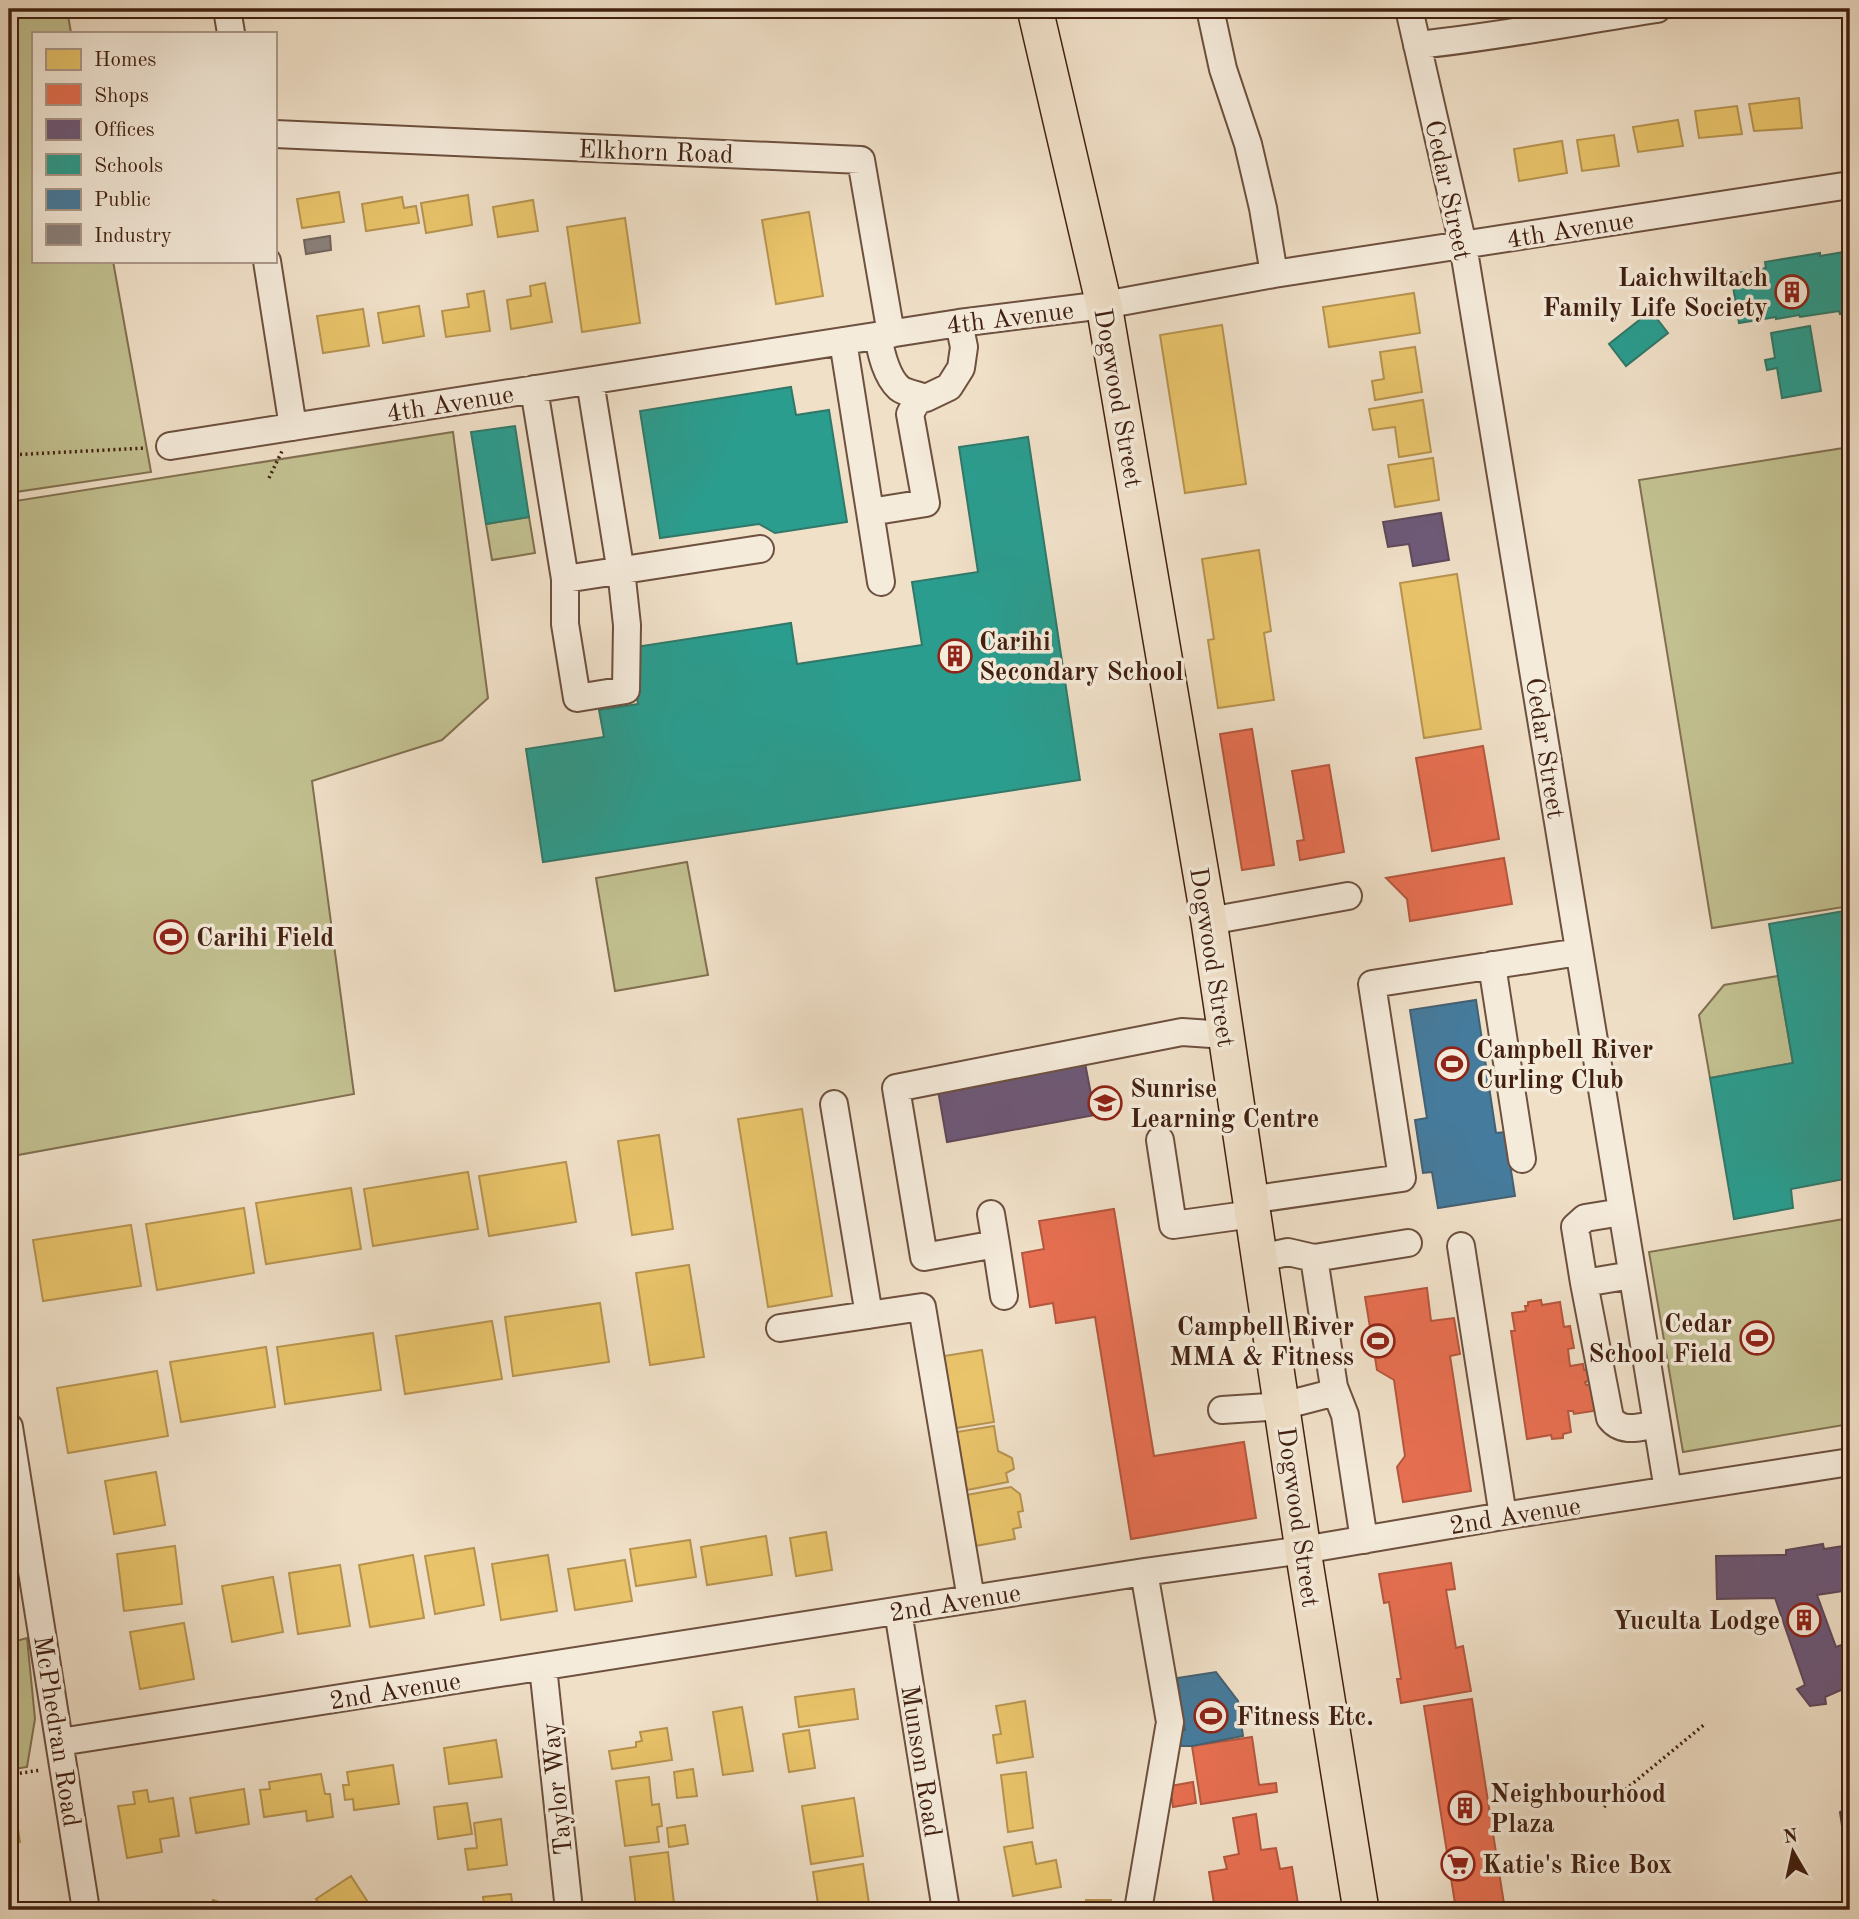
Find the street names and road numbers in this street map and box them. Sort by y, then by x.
street label: Cedar Street [1419,118,1475,263]
street label: Elkhorn Road [578,137,734,169]
street label: 4th Avenue [1505,208,1636,254]
street label: 4th Avenue [945,298,1075,340]
street label: Dogwood Street [1088,307,1146,490]
street label: 4th Avenue [385,382,516,428]
street label: Cedar Street [1520,676,1568,821]
street label: Dogwood Street [1184,866,1238,1049]
street label: Dogwood Street [1272,1426,1323,1609]
street label: 2nd Avenue [1448,1494,1583,1540]
street label: 2nd Avenue [888,1581,1023,1627]
street label: McPhedran Road [28,1634,84,1829]
street label: 2nd Avenue [328,1669,463,1715]
street label: Munson Road [895,1684,945,1839]
street label: Taylor Way [538,1721,578,1856]

